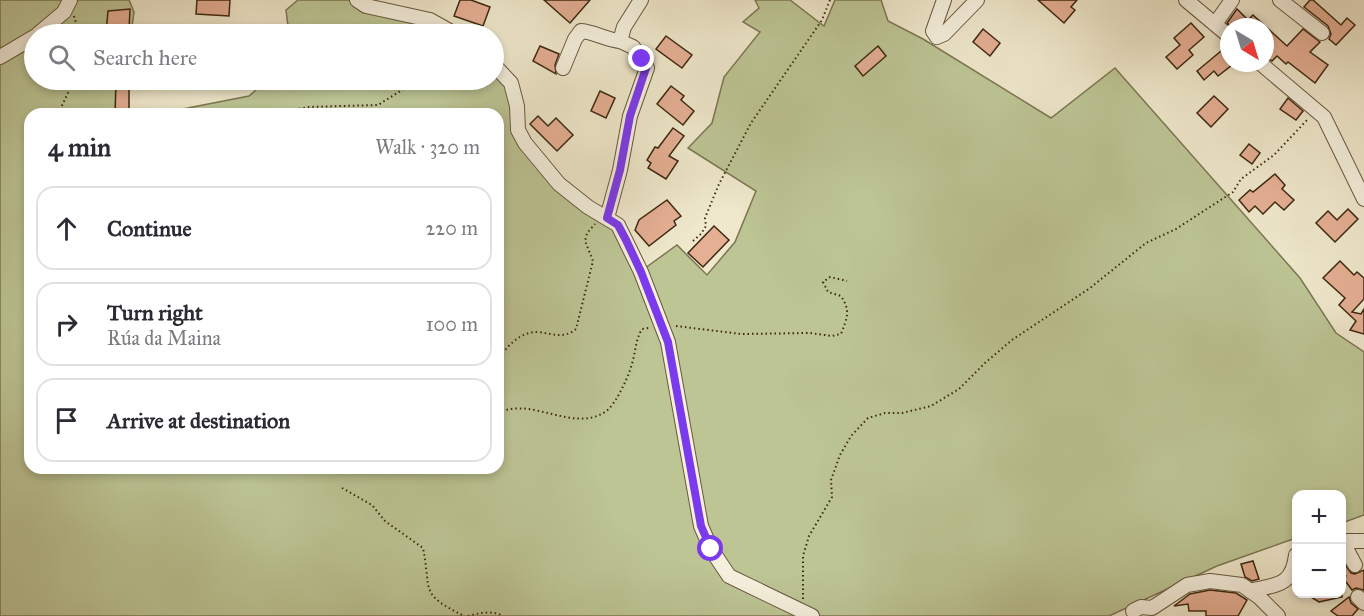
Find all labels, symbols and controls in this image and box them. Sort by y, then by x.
north arrow [1220,18,1274,72]
search box [24,24,504,90]
icon: search [45,41,78,74]
text: Search here [93,44,197,71]
route end [628,45,654,71]
text: 4 min [48,131,111,163]
text: Walk · 320 m [375,135,480,159]
icon: ahead [50,212,83,245]
text: Continue [107,215,192,242]
text: 220 m [426,216,478,240]
text: Turn right [107,299,203,326]
icon: right [50,308,83,341]
text: 100 m [426,312,478,336]
text: Rúa da Maina [107,326,221,350]
icon: arrive [50,404,83,437]
text: Arrive at destination [107,407,290,434]
map controls [1292,490,1346,598]
button: + [1292,490,1346,544]
route start [697,535,723,561]
button: − [1292,544,1346,598]

